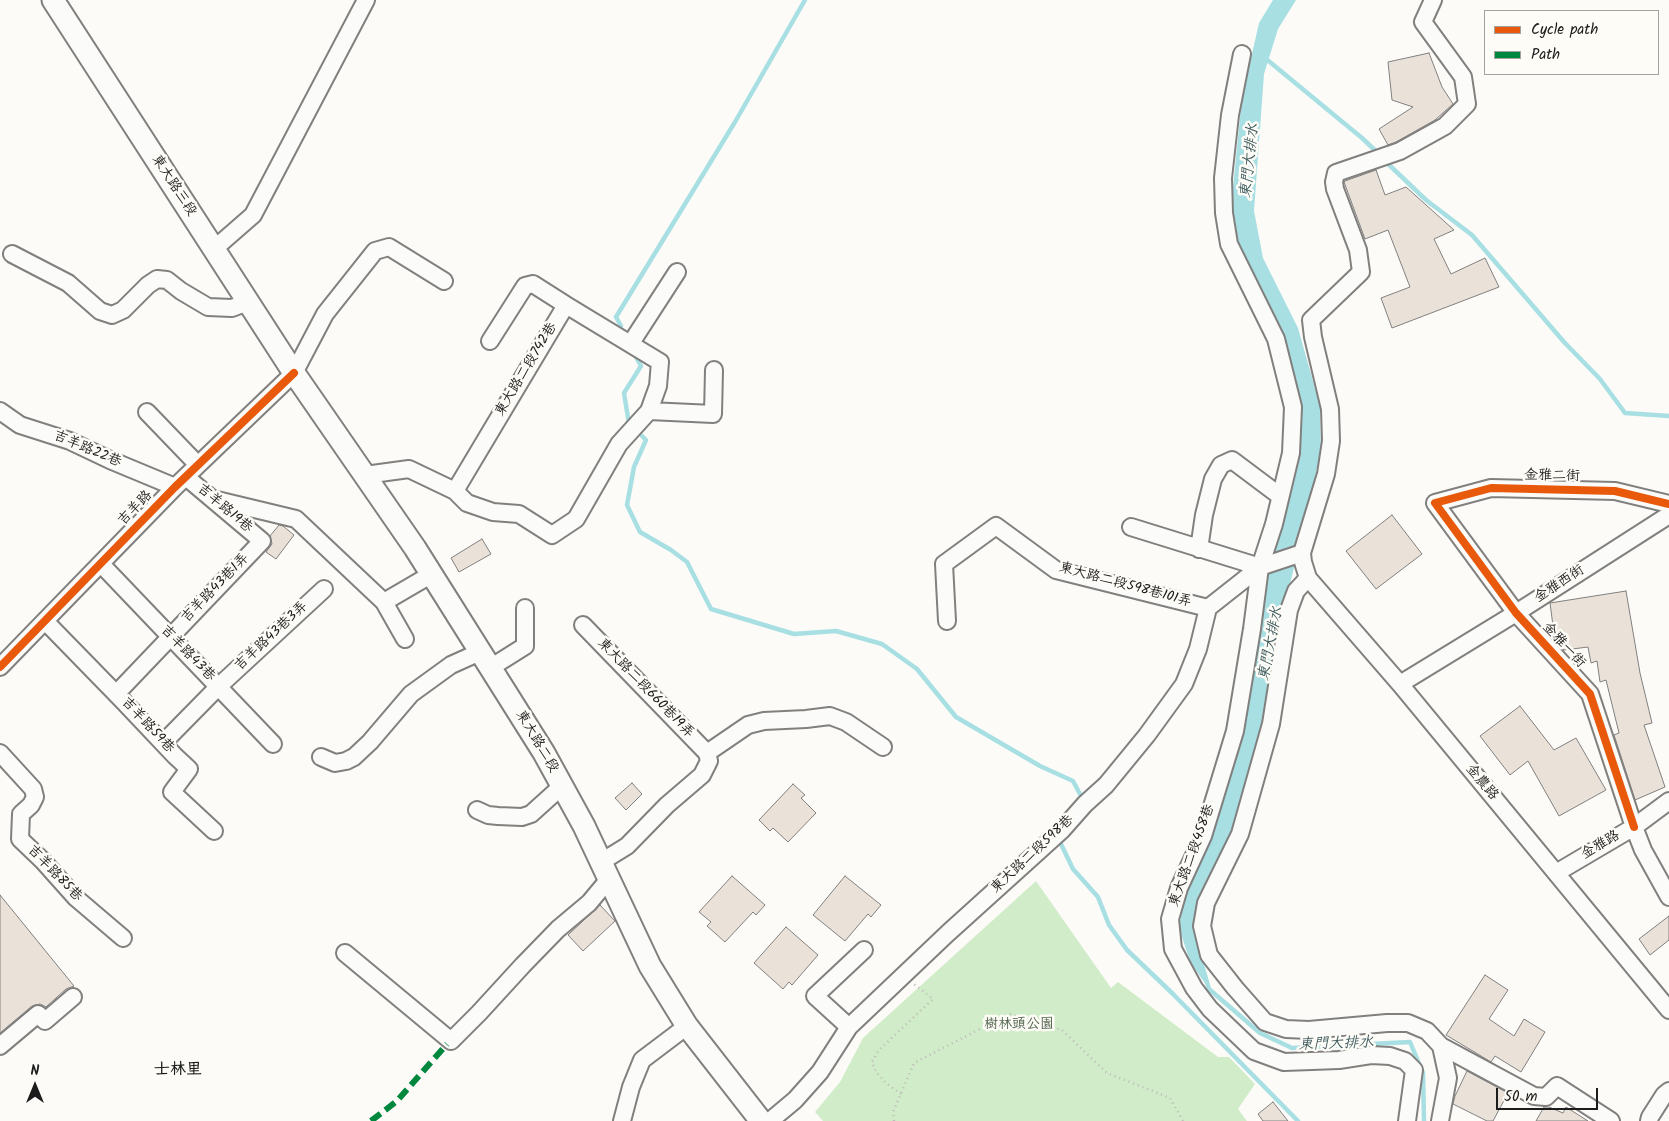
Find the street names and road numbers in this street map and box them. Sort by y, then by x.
street label: 東大路三段 [147,152,199,220]
street label: 東大路二段742巷 [492,320,562,420]
street label: 吉羊路22巷 [50,428,124,472]
street label: 金雅二街 [1524,468,1580,486]
street label: 吉羊路19巷 [193,481,255,537]
street label: 吉羊路 [115,488,157,530]
street label: 吉羊路43巷1弄 [179,551,253,627]
street label: 東大路二段598巷101弄 [1057,560,1193,612]
street label: 金雅西街 [1532,563,1588,607]
street label: 吉羊路43巷3弄 [232,599,312,675]
street label: 金雅一街 [1538,620,1588,672]
street label: 吉羊路43巷 [156,622,218,686]
street label: 東大路二段660巷19弄 [593,636,697,742]
street label: 吉羊路59巷 [117,695,177,757]
street label: 東大路二段 [511,708,561,776]
street label: 金農路 [1461,762,1501,804]
street label: 東大路二段458巷 [1167,803,1219,909]
street label: 東大路二段598巷 [988,812,1078,898]
street label: 金雅路 [1579,828,1623,864]
street label: 吉羊路85巷 [23,842,85,906]

